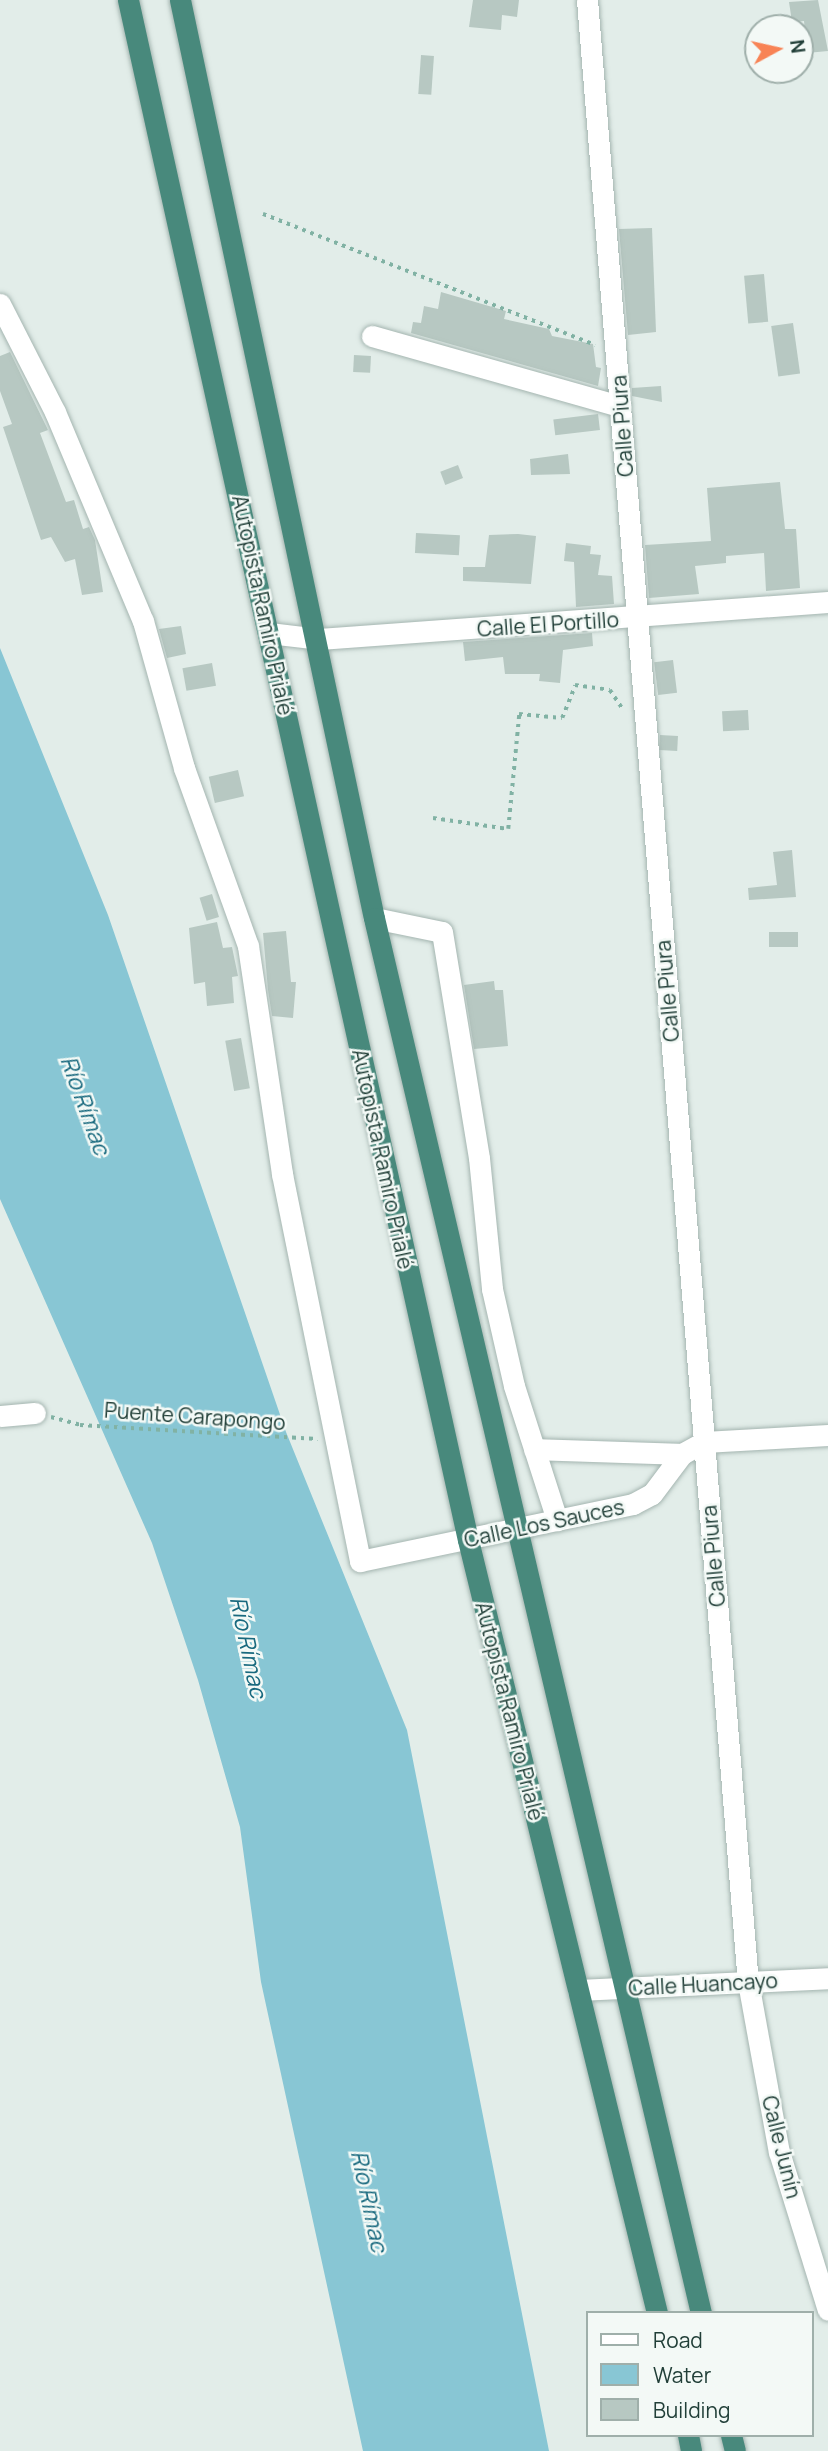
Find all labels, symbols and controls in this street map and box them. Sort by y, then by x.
north arrow [744,14,814,84]
text: N [784,38,812,55]
street label: Calle Piura [606,374,638,478]
street label: Autopista Ramiro Prialé [227,493,299,717]
street label: Calle El Portillo [476,606,620,642]
street label: Calle Piura [650,939,684,1043]
street label: Autopista Ramiro Prialé [347,1047,419,1271]
water label: Río Rímac [55,1052,117,1158]
street label: Puente Carapongo [103,1397,287,1435]
street label: Calle Los Sauces [462,1494,626,1552]
street label: Calle Piura [696,1504,730,1608]
water label: Río Rímac [225,1594,273,1700]
street label: Autopista Ramiro Prialé [471,1599,549,1823]
street label: Calle Huancayo [628,1968,778,2000]
street label: Calle Junín [757,2093,807,2201]
water label: Río Rímac [346,2148,394,2254]
legend [586,2311,814,2437]
text: Road [653,2326,703,2354]
text: Water [653,2361,711,2389]
text: Building [653,2396,730,2424]

